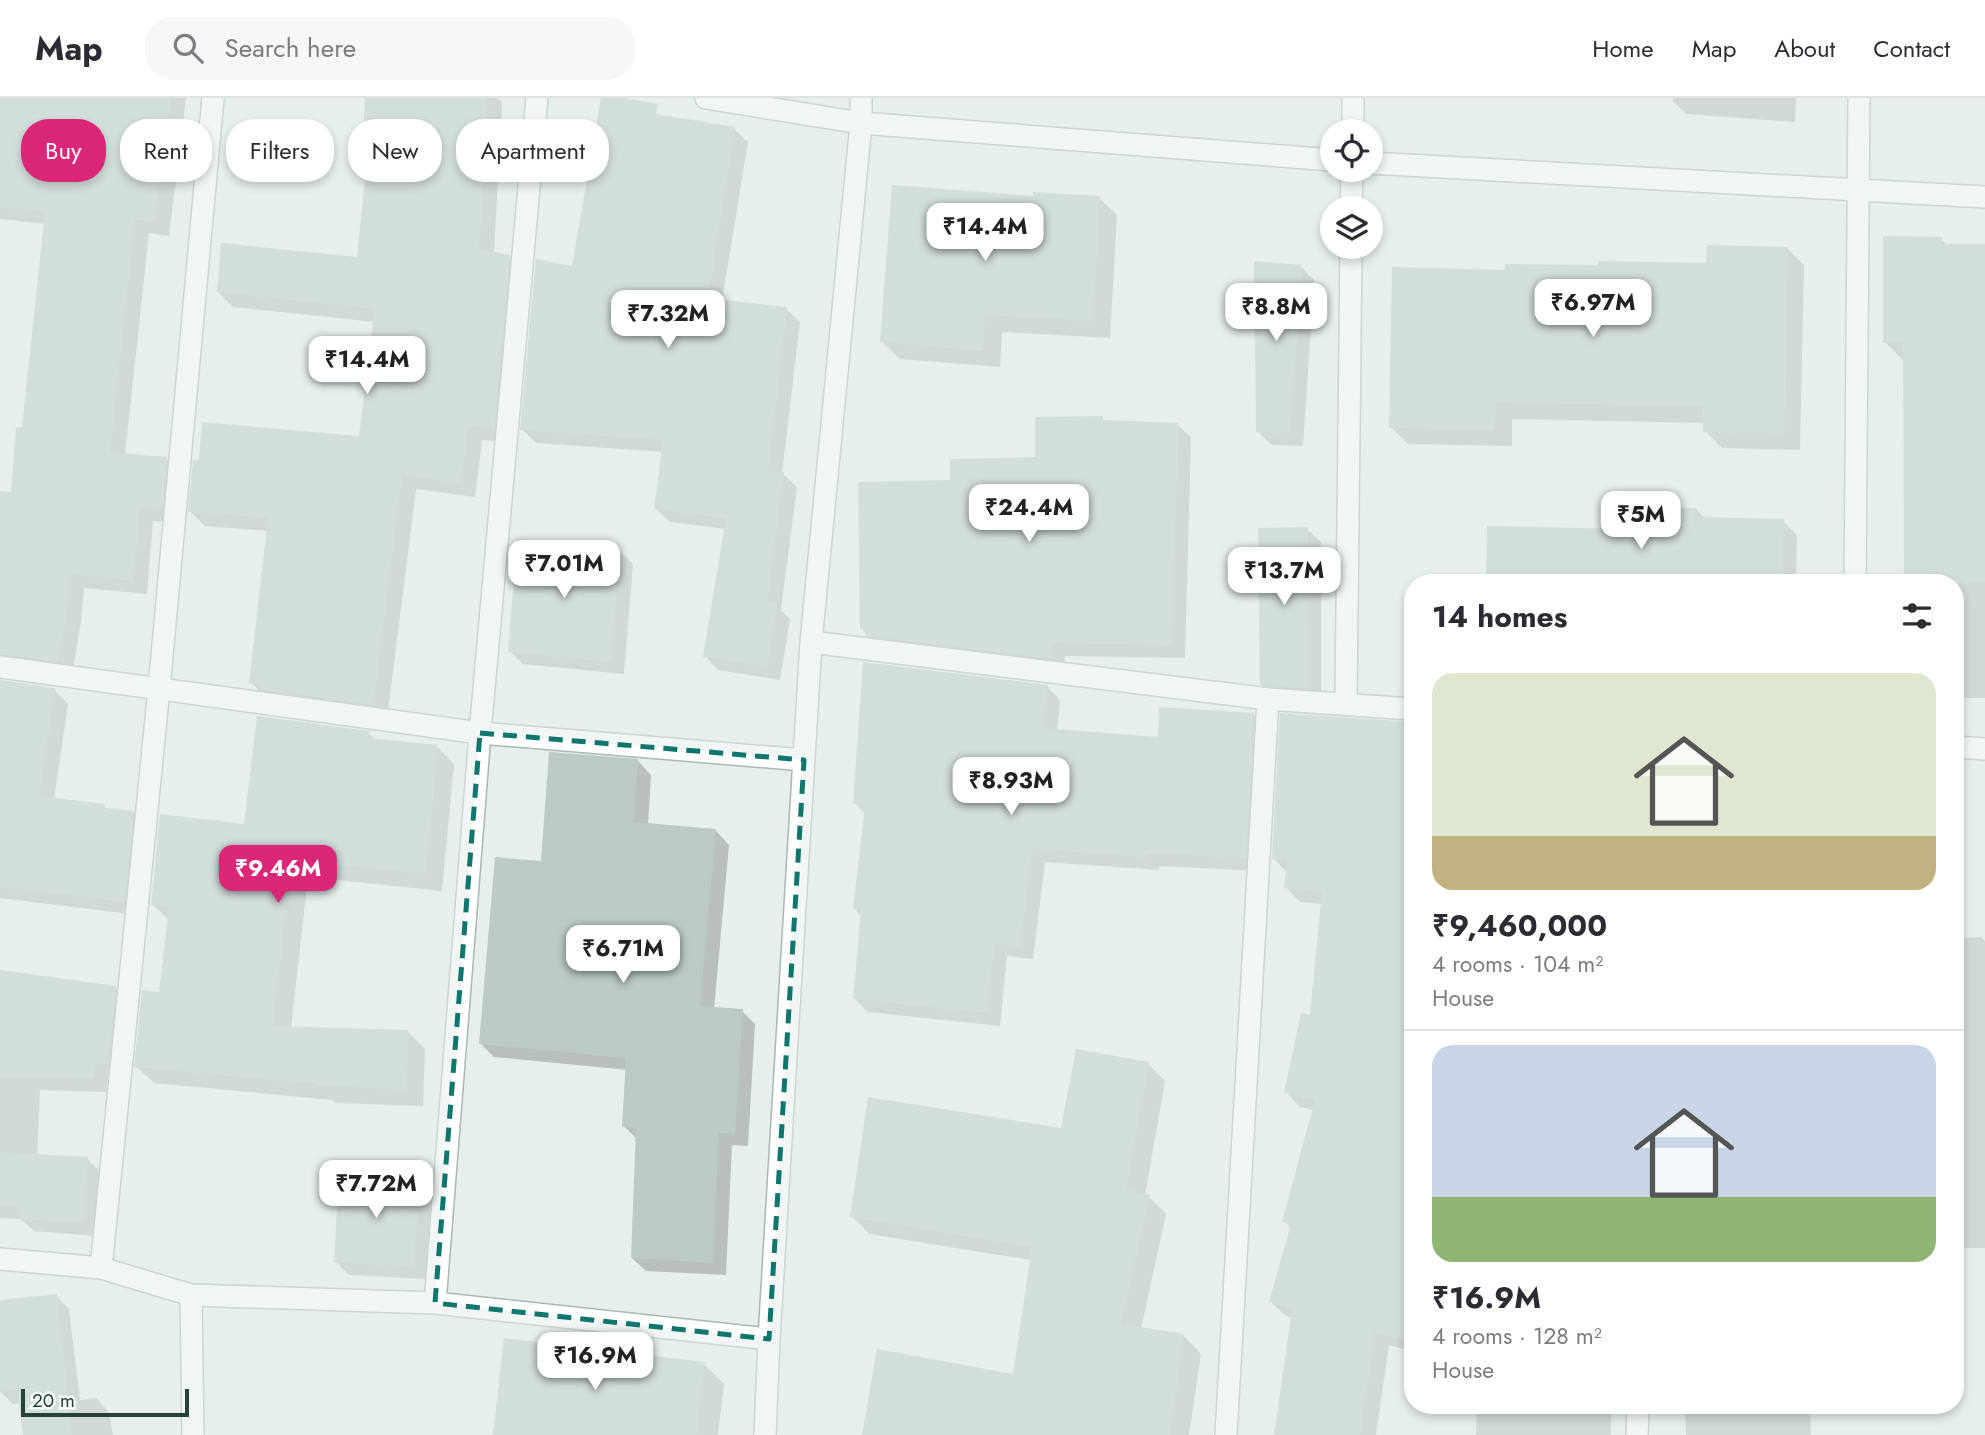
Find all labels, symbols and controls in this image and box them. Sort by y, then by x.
search box [145,17,635,80]
text: Map [35,25,103,72]
icon: search [169,29,207,67]
text: Search here [225,29,356,67]
text: Home [1592,31,1654,66]
text: Map [1692,31,1736,66]
text: About [1774,31,1835,66]
text: Contact [1873,31,1950,66]
chip: Buy [21,119,106,182]
chip: Rent [120,119,212,182]
chip: Filters [226,119,334,182]
chip: New [348,119,442,182]
chip: Apartment [456,119,609,182]
map controls [1320,119,1383,259]
button: locate [1320,119,1383,182]
button: layers [1320,196,1383,259]
pin: ₹14.4M [928,204,1042,263]
text: ₹14.4M [943,209,1027,243]
pin: ₹6.97M [1536,280,1650,339]
pin: ₹8.8M [1227,284,1325,343]
text: ₹6.97M [1550,285,1636,319]
text: ₹8.8M [1241,289,1311,323]
pin: ₹7.32M [611,290,725,350]
text: ₹7.32M [627,296,709,330]
pin: ₹14.4M [310,336,424,396]
text: ₹14.4M [325,342,409,376]
pin: ₹24.4M [972,484,1086,544]
text: ₹24.4M [985,490,1073,524]
pin: ₹5M [1607,491,1675,551]
text: ₹5M [1617,497,1665,531]
pin: ₹7.01M [507,540,621,600]
text: ₹7.01M [524,546,604,580]
pin: ₹13.7M [1227,547,1341,607]
text: ₹13.7M [1244,553,1324,587]
text: 14 homes [1432,595,1567,638]
icon: filters [1898,597,1936,635]
icon: home [1621,718,1747,844]
pin: ₹8.93M [954,758,1068,817]
text: ₹8.93M [969,763,1053,797]
pin: ₹9.46M [221,846,335,905]
text: ₹9.46M [235,851,321,885]
text: ₹9,460,000 [1432,904,1607,947]
pin: ₹6.71M [566,926,680,985]
text: ₹6.71M [582,931,664,965]
text: 4 rooms · 104 m² [1432,947,1603,981]
text: House [1432,981,1494,1015]
icon: home [1621,1090,1747,1216]
pin: ₹7.72M [319,1160,433,1220]
text: ₹7.72M [335,1166,417,1200]
text: ₹16.9M [1432,1276,1541,1319]
text: 4 rooms · 128 m² [1432,1319,1602,1353]
pin: ₹16.9M [538,1332,652,1392]
text: ₹16.9M [553,1338,637,1372]
text: House [1432,1353,1494,1387]
scale bar [21,1386,189,1418]
text: 20 m [32,1387,75,1414]

